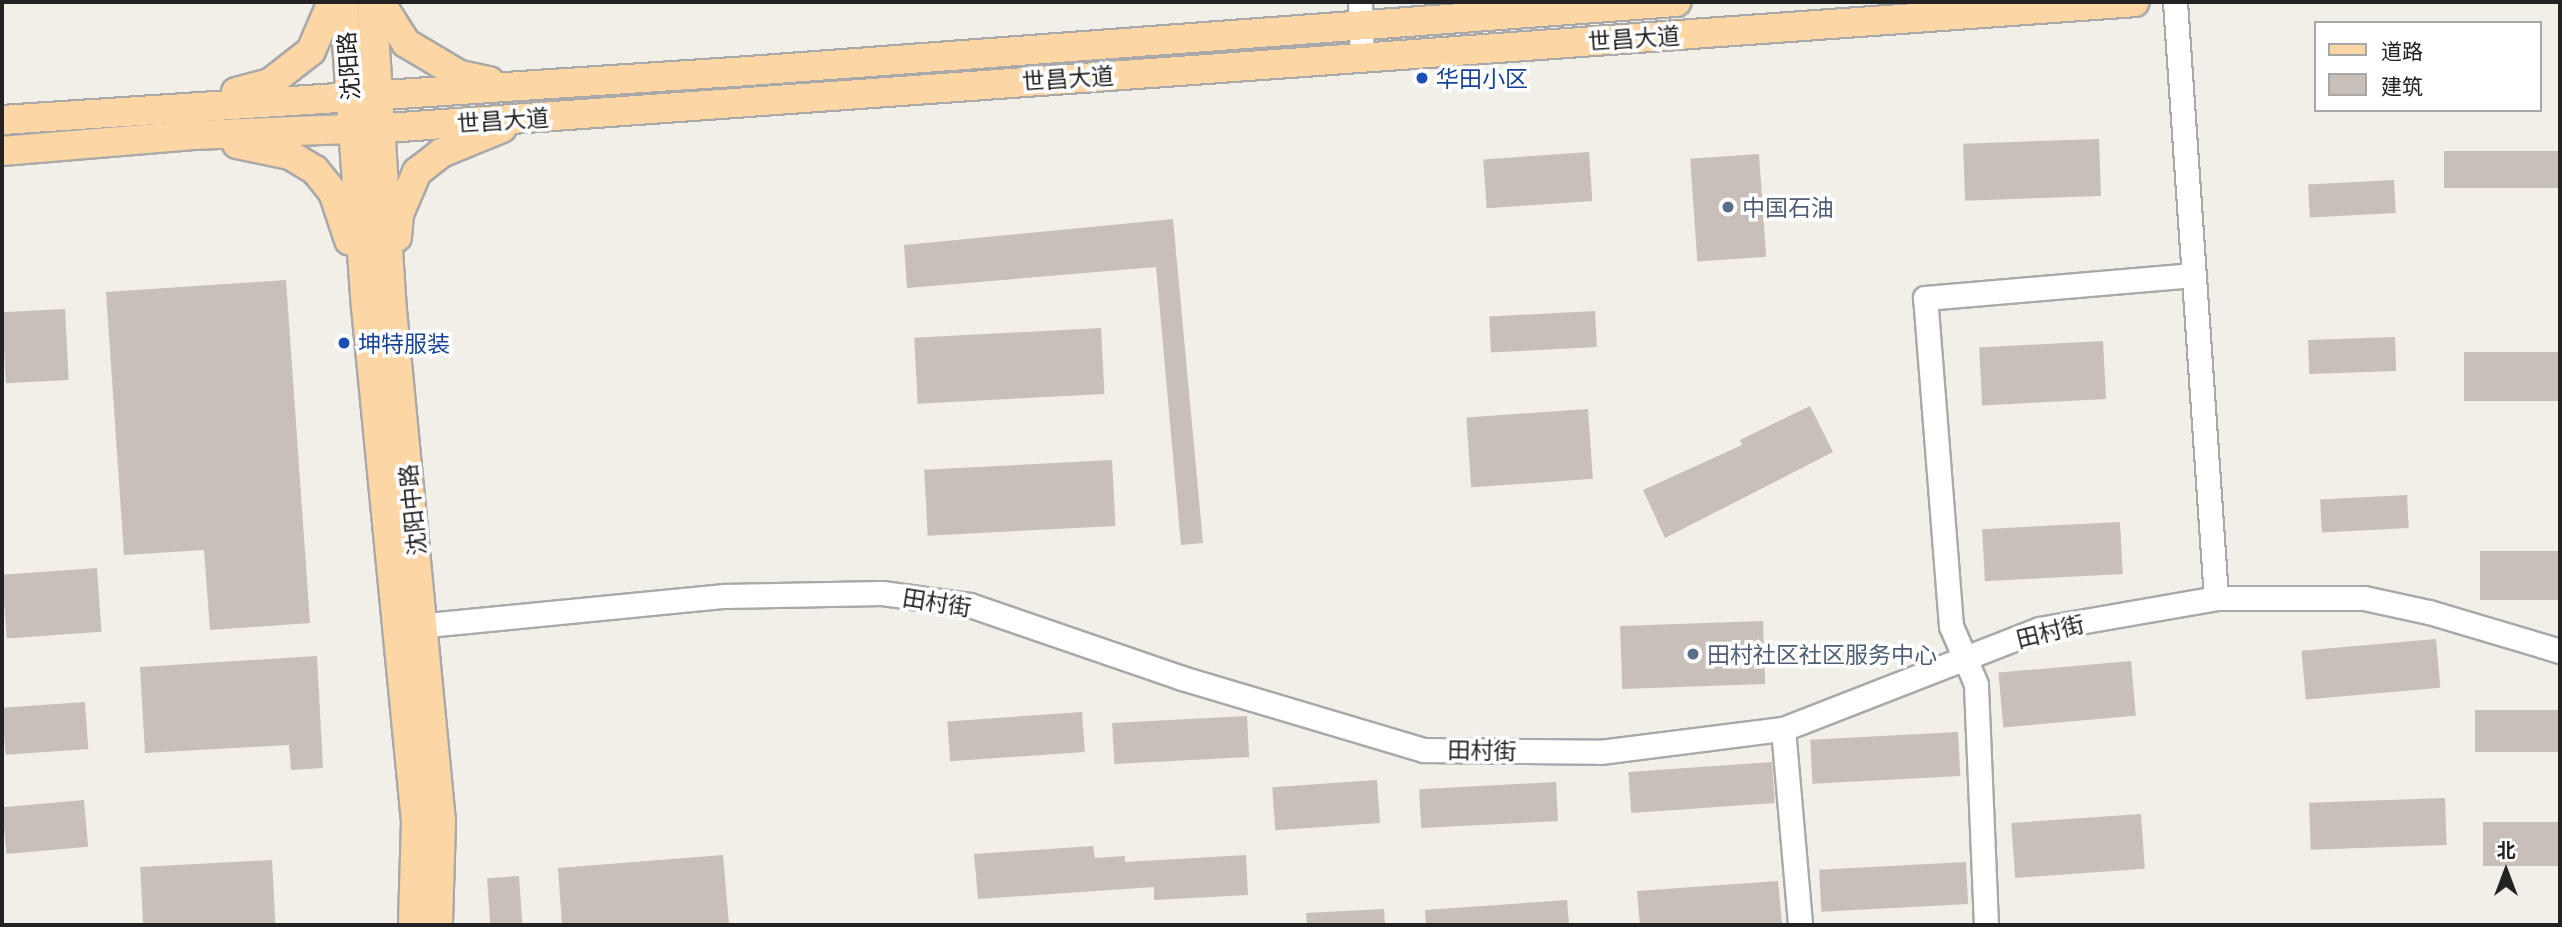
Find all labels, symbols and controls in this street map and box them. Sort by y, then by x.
street label: 世昌大道 [1587,21,1681,55]
legend [2314,21,2541,112]
street label: 沈阳路 [332,31,364,101]
text: 道路 [2381,37,2423,65]
street label: 世昌大道 [1021,61,1115,95]
place label: 华田小区 [1436,64,1528,92]
marker: 华田小区 [1414,70,1430,86]
text: 建筑 [2381,72,2423,100]
street label: 世昌大道 [456,103,550,137]
place label: 中国石油 [1742,193,1834,221]
marker: 中国石油 [1720,199,1736,215]
place label: 坤特服装 [358,329,450,357]
marker: 坤特服装 [336,335,352,351]
street label: 沈阳中路 [393,463,431,557]
street label: 田村街 [901,583,973,621]
street label: 田村街 [2013,609,2087,653]
place label: 田村社区社区服务中心 [1707,640,1937,668]
marker: 田村社区社区服务中心 [1685,646,1701,662]
street label: 田村街 [1447,736,1517,764]
north arrow [2471,836,2541,906]
text: 北 [2496,838,2516,862]

